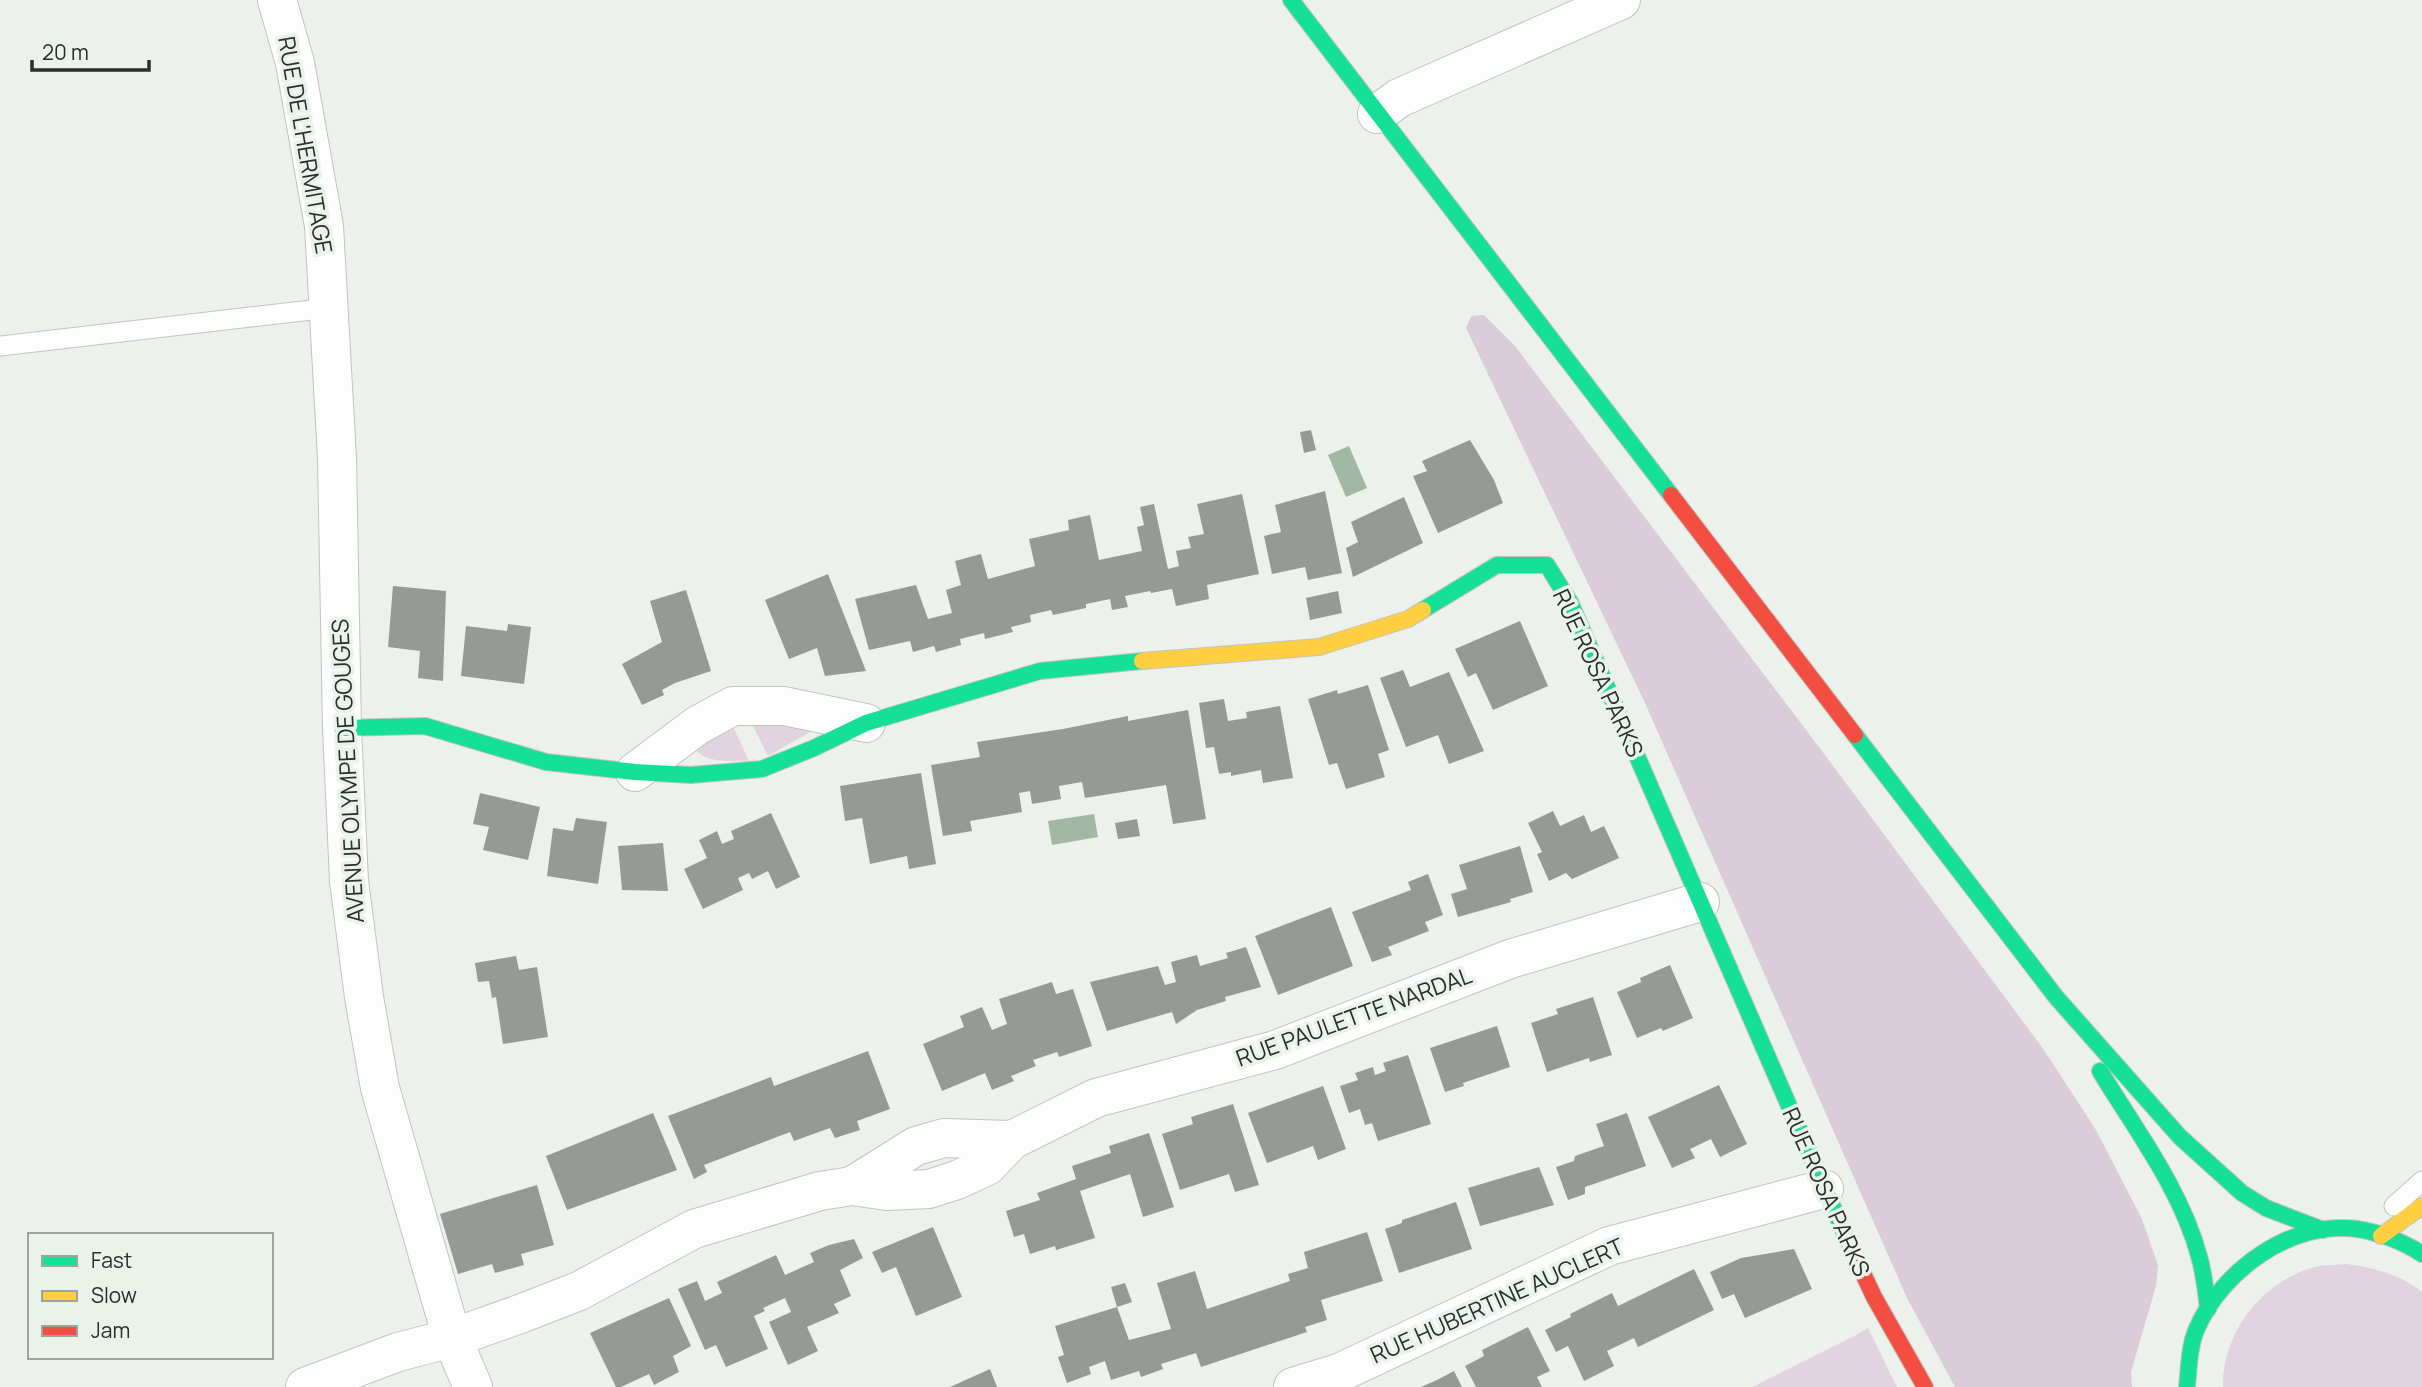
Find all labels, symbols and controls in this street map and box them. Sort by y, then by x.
scale bar [32,28,149,72]
street label: RUE DE L'HERMITAGE [271,34,341,256]
text: 20 m [42,38,89,66]
street label: RUE ROSA PARKS [1546,583,1652,762]
street label: AVENUE OLYMPE DE GOUGES [323,618,371,924]
street label: RUE PAULETTE NARDAL [1231,958,1476,1074]
street label: RUE ROSA PARKS [1775,1102,1879,1281]
street label: RUE HUBERTINE AUCLERT [1365,1230,1629,1370]
legend [28,1233,273,1359]
text: Fast [91,1246,132,1274]
text: Slow [91,1281,137,1309]
text: Jam [91,1316,130,1344]

